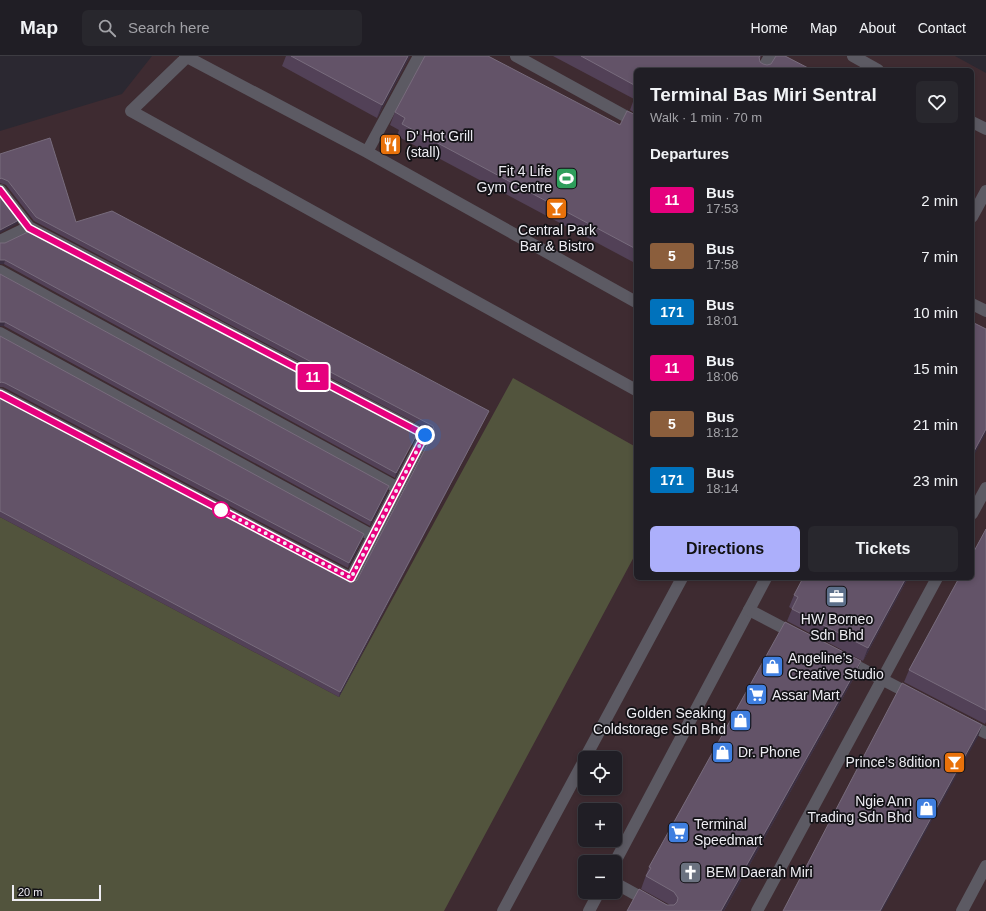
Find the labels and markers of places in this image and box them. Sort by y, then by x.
place label: D' Hot Grill (stall) [406,128,473,160]
restaurant icon: D' Hot Grill (stall) [378,131,404,157]
place label: Fit 4 Life Gym Centre [477,163,552,195]
sports icon: Fit 4 Life Gym Centre [554,166,580,192]
bar icon: Central Park Bar & Bistro [544,195,570,221]
place label: Central Park Bar & Bistro [518,222,597,254]
unlabelled marker [212,501,230,519]
office icon: HW Borneo Sdn Bhd [824,584,850,610]
place label: HW Borneo Sdn Bhd [801,611,873,643]
place label: Angeline’s Creative Studio [788,650,884,682]
shop icon: Angeline’s Creative Studio [759,653,785,679]
supermarket icon: Assar Mart [743,682,769,708]
place label: Assar Mart [772,687,840,703]
place label: Golden Seaking Coldstorage Sdn Bhd [593,705,726,737]
shop icon: Golden Seaking Coldstorage Sdn Bhd [728,708,754,734]
shop icon: Dr. Phone [710,739,736,765]
place label: Dr. Phone [738,744,800,760]
bar icon: Prince's 8dition [942,749,968,775]
place label: Prince's 8dition [846,754,940,770]
place label: Ngie Ann Trading Sdn Bhd [807,793,912,825]
shop icon: Ngie Ann Trading Sdn Bhd [914,796,940,822]
place label: Terminal Speedmart [694,816,763,848]
supermarket icon: Terminal Speedmart [666,819,692,845]
church icon: BEM Daerah Miri [677,859,703,885]
place label: BEM Daerah Miri [706,864,813,880]

